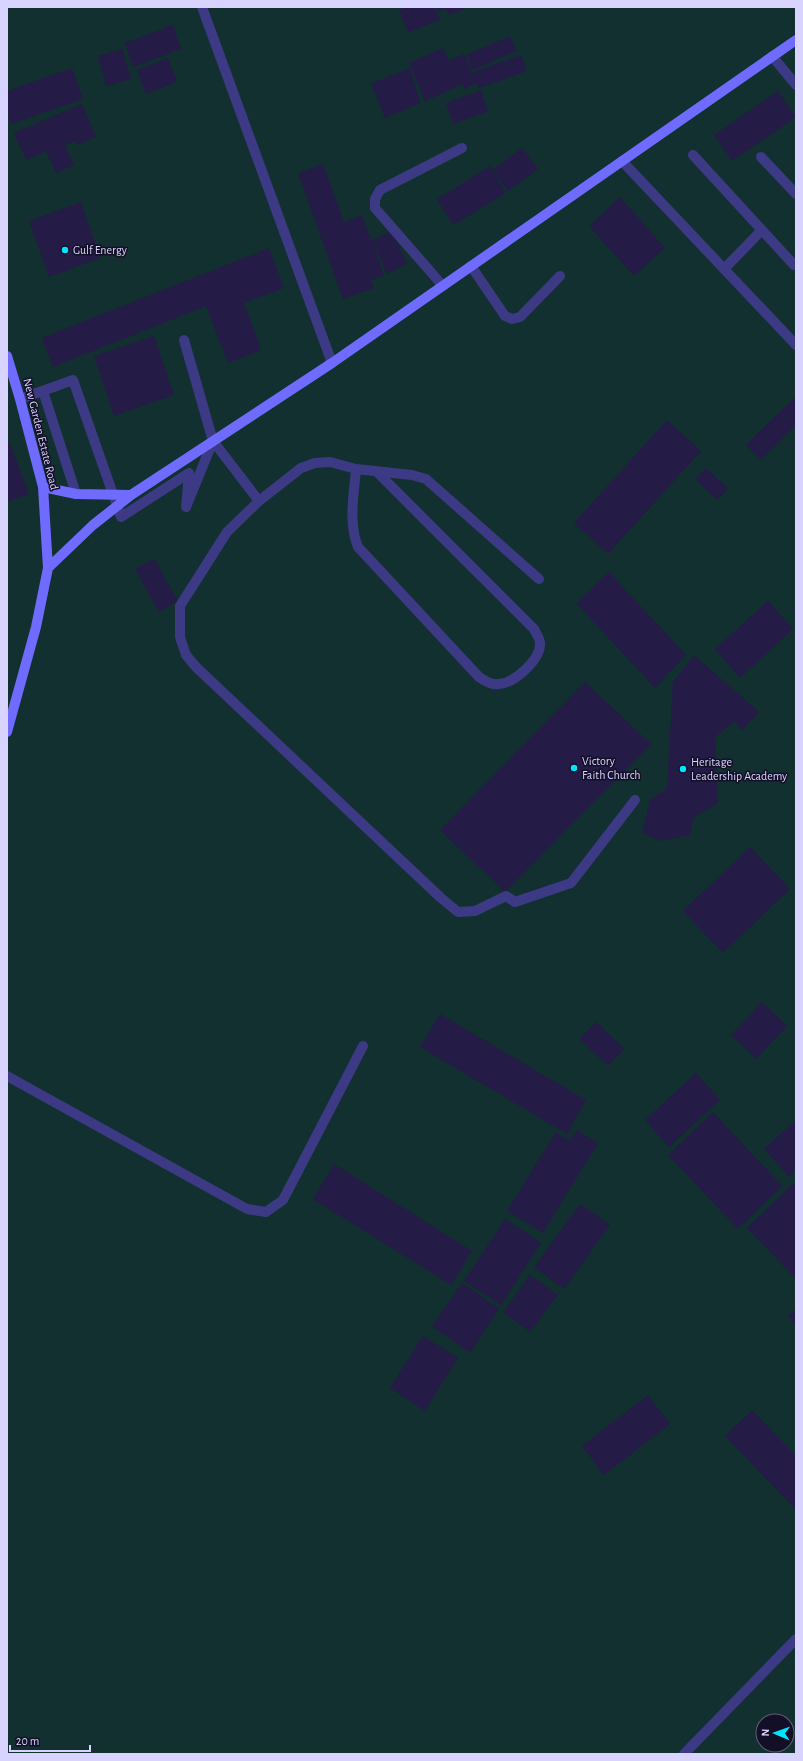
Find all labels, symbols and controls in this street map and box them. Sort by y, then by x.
place label: Gulf Energy [73,244,127,257]
marker: Gulf Energy [60,245,70,255]
street label: New Garden Estate Road [21,377,61,491]
place label: Victory Faith Church [582,755,641,781]
place label: Heritage Leadership Academy [691,756,787,783]
marker: Victory Faith Church [569,763,579,773]
marker: Heritage Leadership Academy [678,764,688,774]
north arrow [755,1713,795,1753]
scale bar [10,1727,90,1753]
text: N [760,1729,771,1737]
text: 20 m [16,1735,39,1747]

